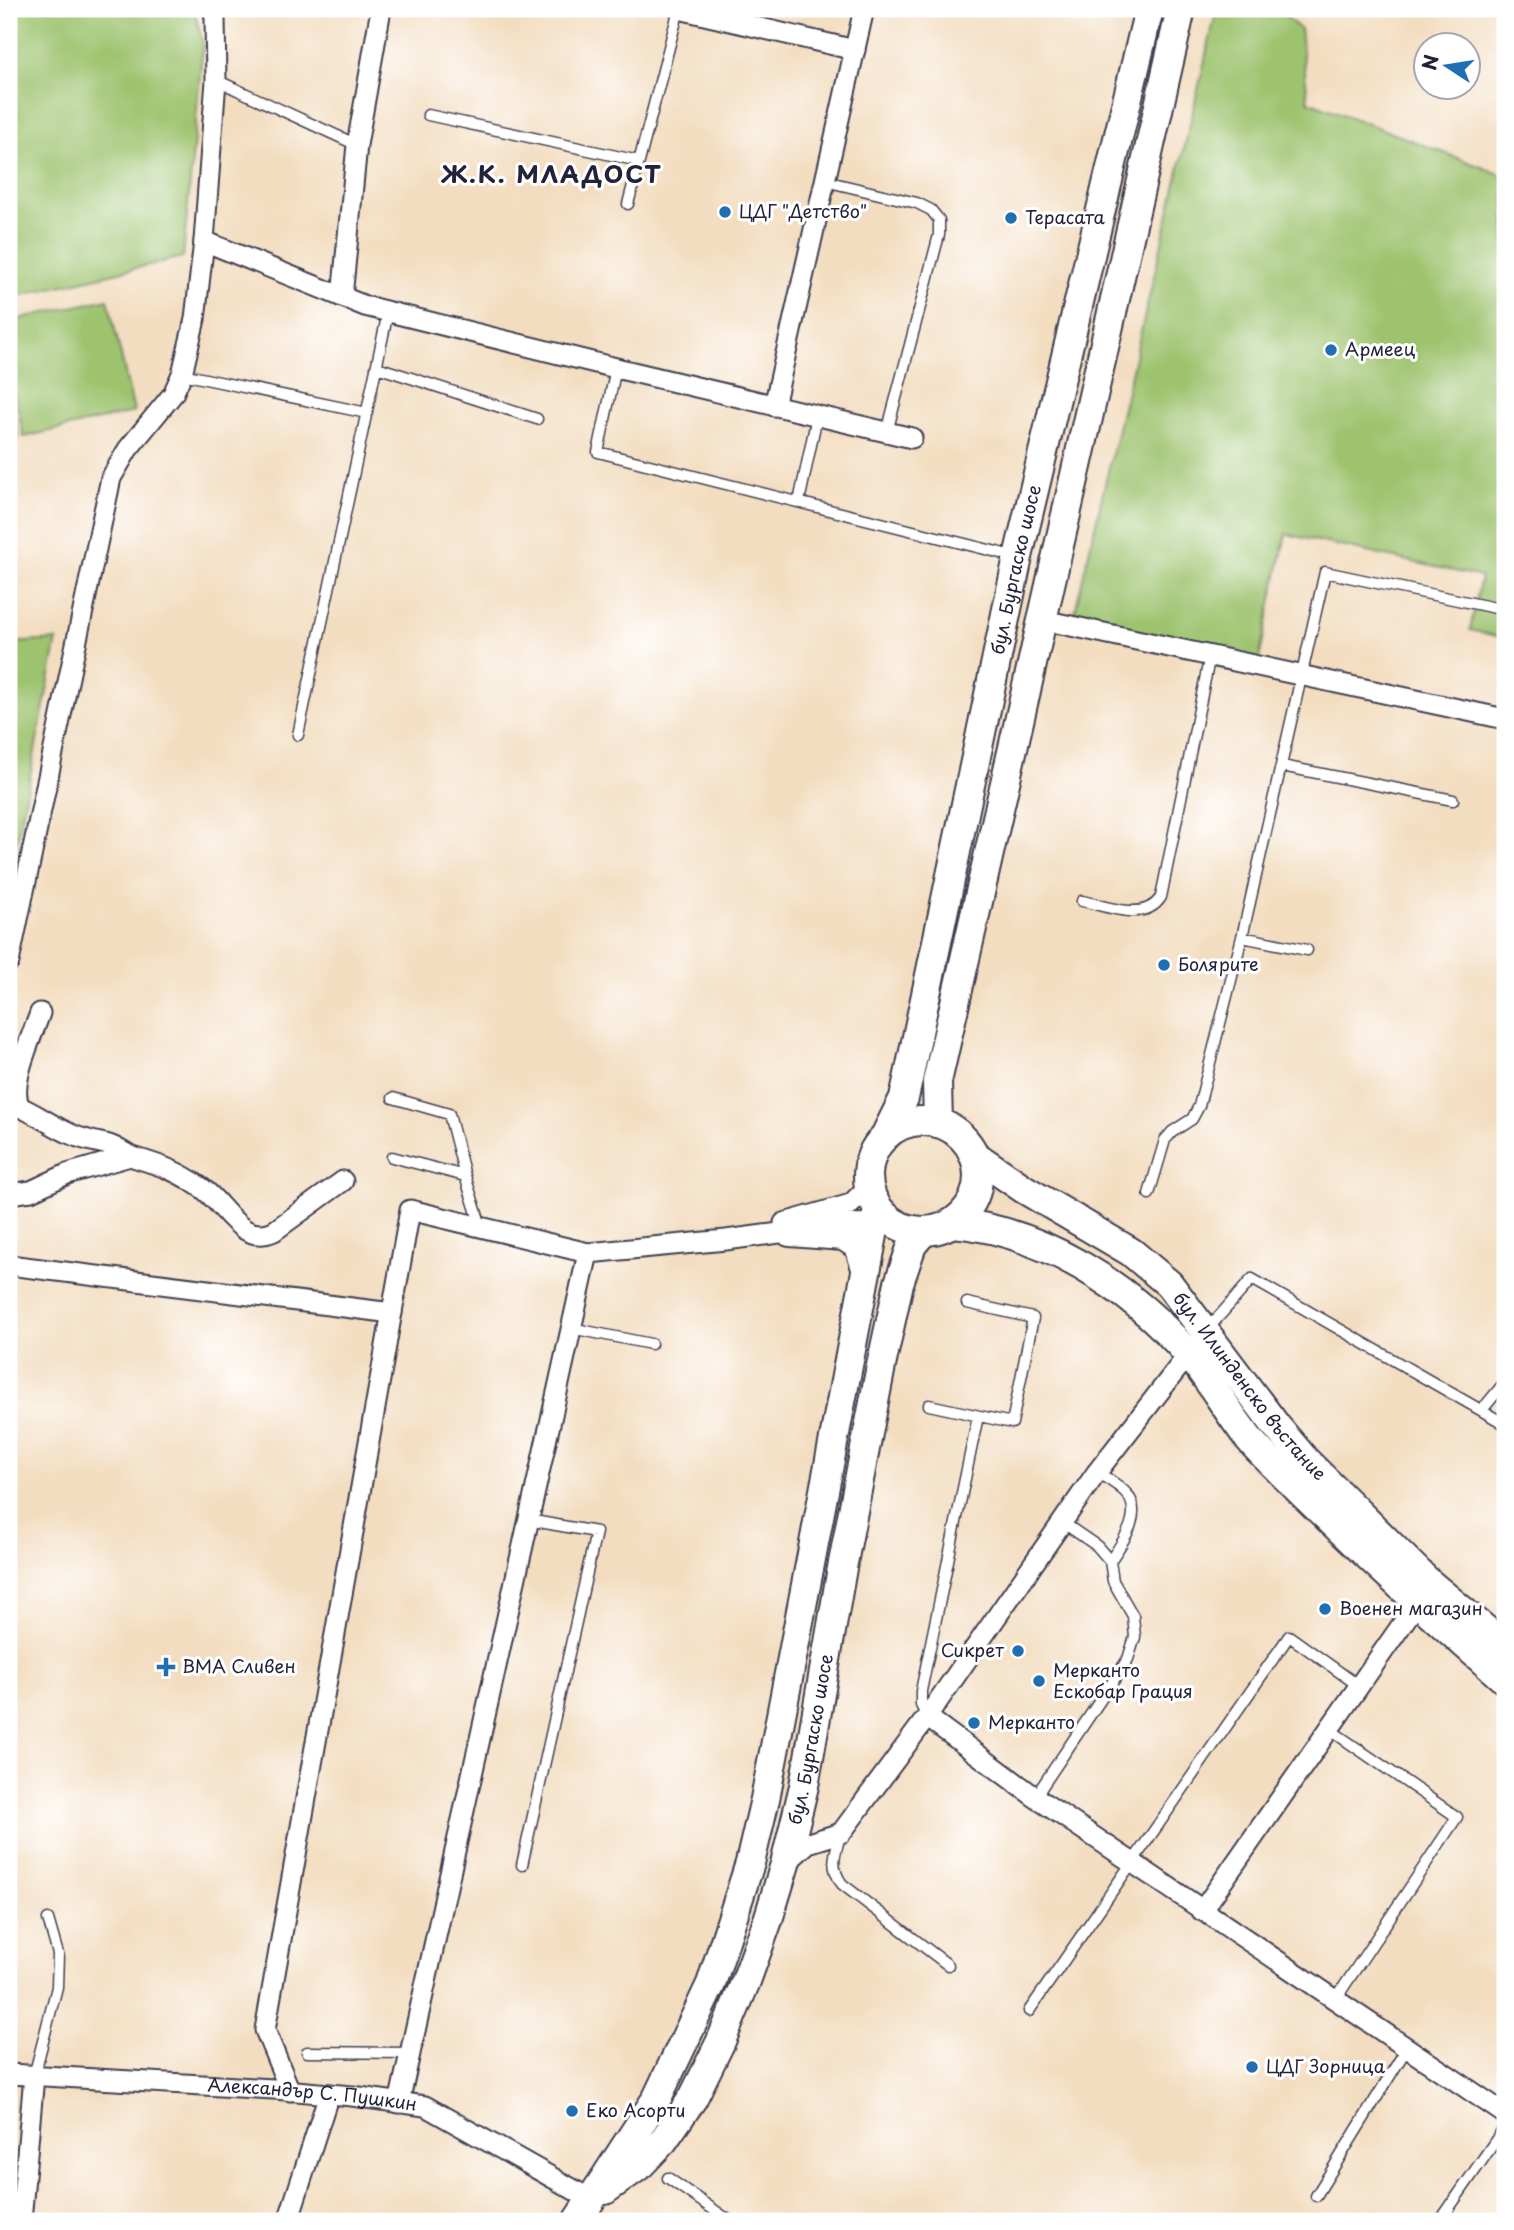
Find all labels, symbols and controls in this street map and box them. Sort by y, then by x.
north arrow [1412,32,1482,102]
text: N [1414,52,1445,73]
district label: Ж.К. МЛАДОСТ [440,155,663,191]
place label: ЦДГ "Детство" [739,197,867,224]
place label: Терасата [1025,203,1106,230]
marker: ЦДГ "Детство" [717,204,733,220]
marker: Терасата [1003,210,1019,226]
place label: Армеец [1345,335,1416,362]
marker: Армеец [1323,342,1339,358]
street label: бул. Бургаско шосе [983,482,1047,657]
place label: Болярите [1178,950,1259,977]
marker: Болярите [1156,957,1172,973]
street label: бул. Илинденско въстание [1168,1286,1333,1486]
place label: Военен магазин [1339,1594,1483,1621]
marker: Военен магазин [1317,1601,1333,1617]
place label: Сикрет [941,1636,1004,1663]
marker: Сикрет [1010,1643,1026,1659]
place label: ВМА Сливен [182,1652,296,1679]
street label: бул. Бургаско шосе [780,1652,839,1827]
place label: Мерканто Ескобар Грация [1053,1656,1193,1704]
marker: ВМА Сливен [156,1657,176,1677]
marker: Мерканто Ескобар Грация [1031,1673,1047,1689]
place label: Мерканто [988,1708,1075,1735]
marker: Мерканто [966,1715,982,1731]
place label: ЦДГ Зорница [1266,2052,1386,2079]
marker: ЦДГ Зорница [1244,2059,1260,2075]
street label: Александър С. Пушкин [207,2070,419,2117]
place label: Еко Асорти [586,2096,685,2123]
marker: Еко Асорти [564,2103,580,2119]

